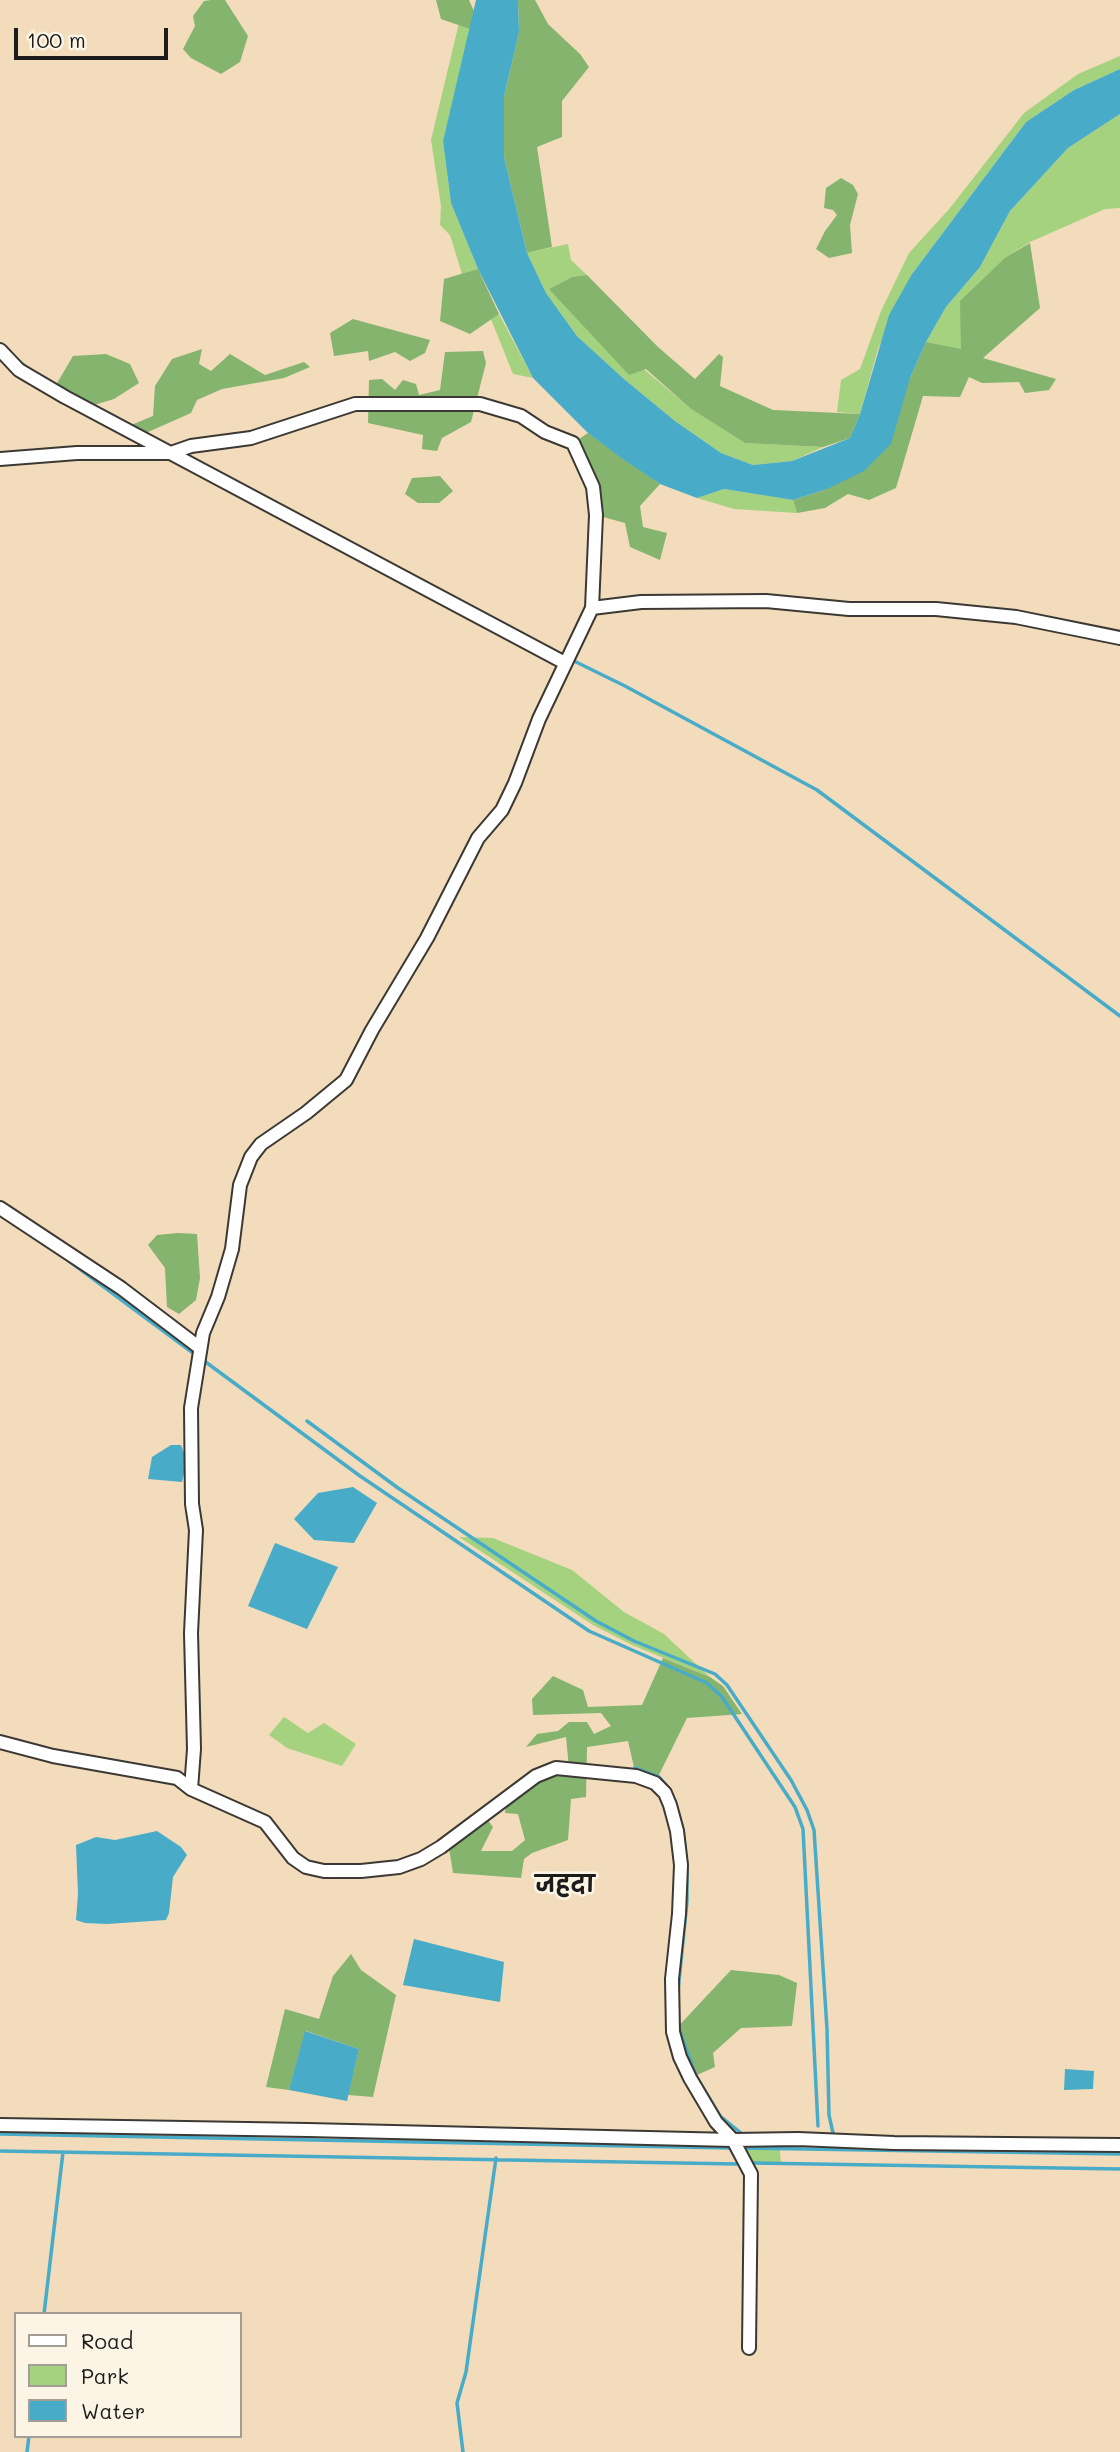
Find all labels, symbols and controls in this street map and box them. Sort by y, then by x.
scale bar [18,14,172,58]
text: 100 m [27,26,86,53]
district label: जहदा [536,1871,594,1899]
legend [14,2312,242,2438]
text: Road [81,2327,133,2354]
text: Park [81,2362,129,2389]
text: Water [81,2397,145,2424]

